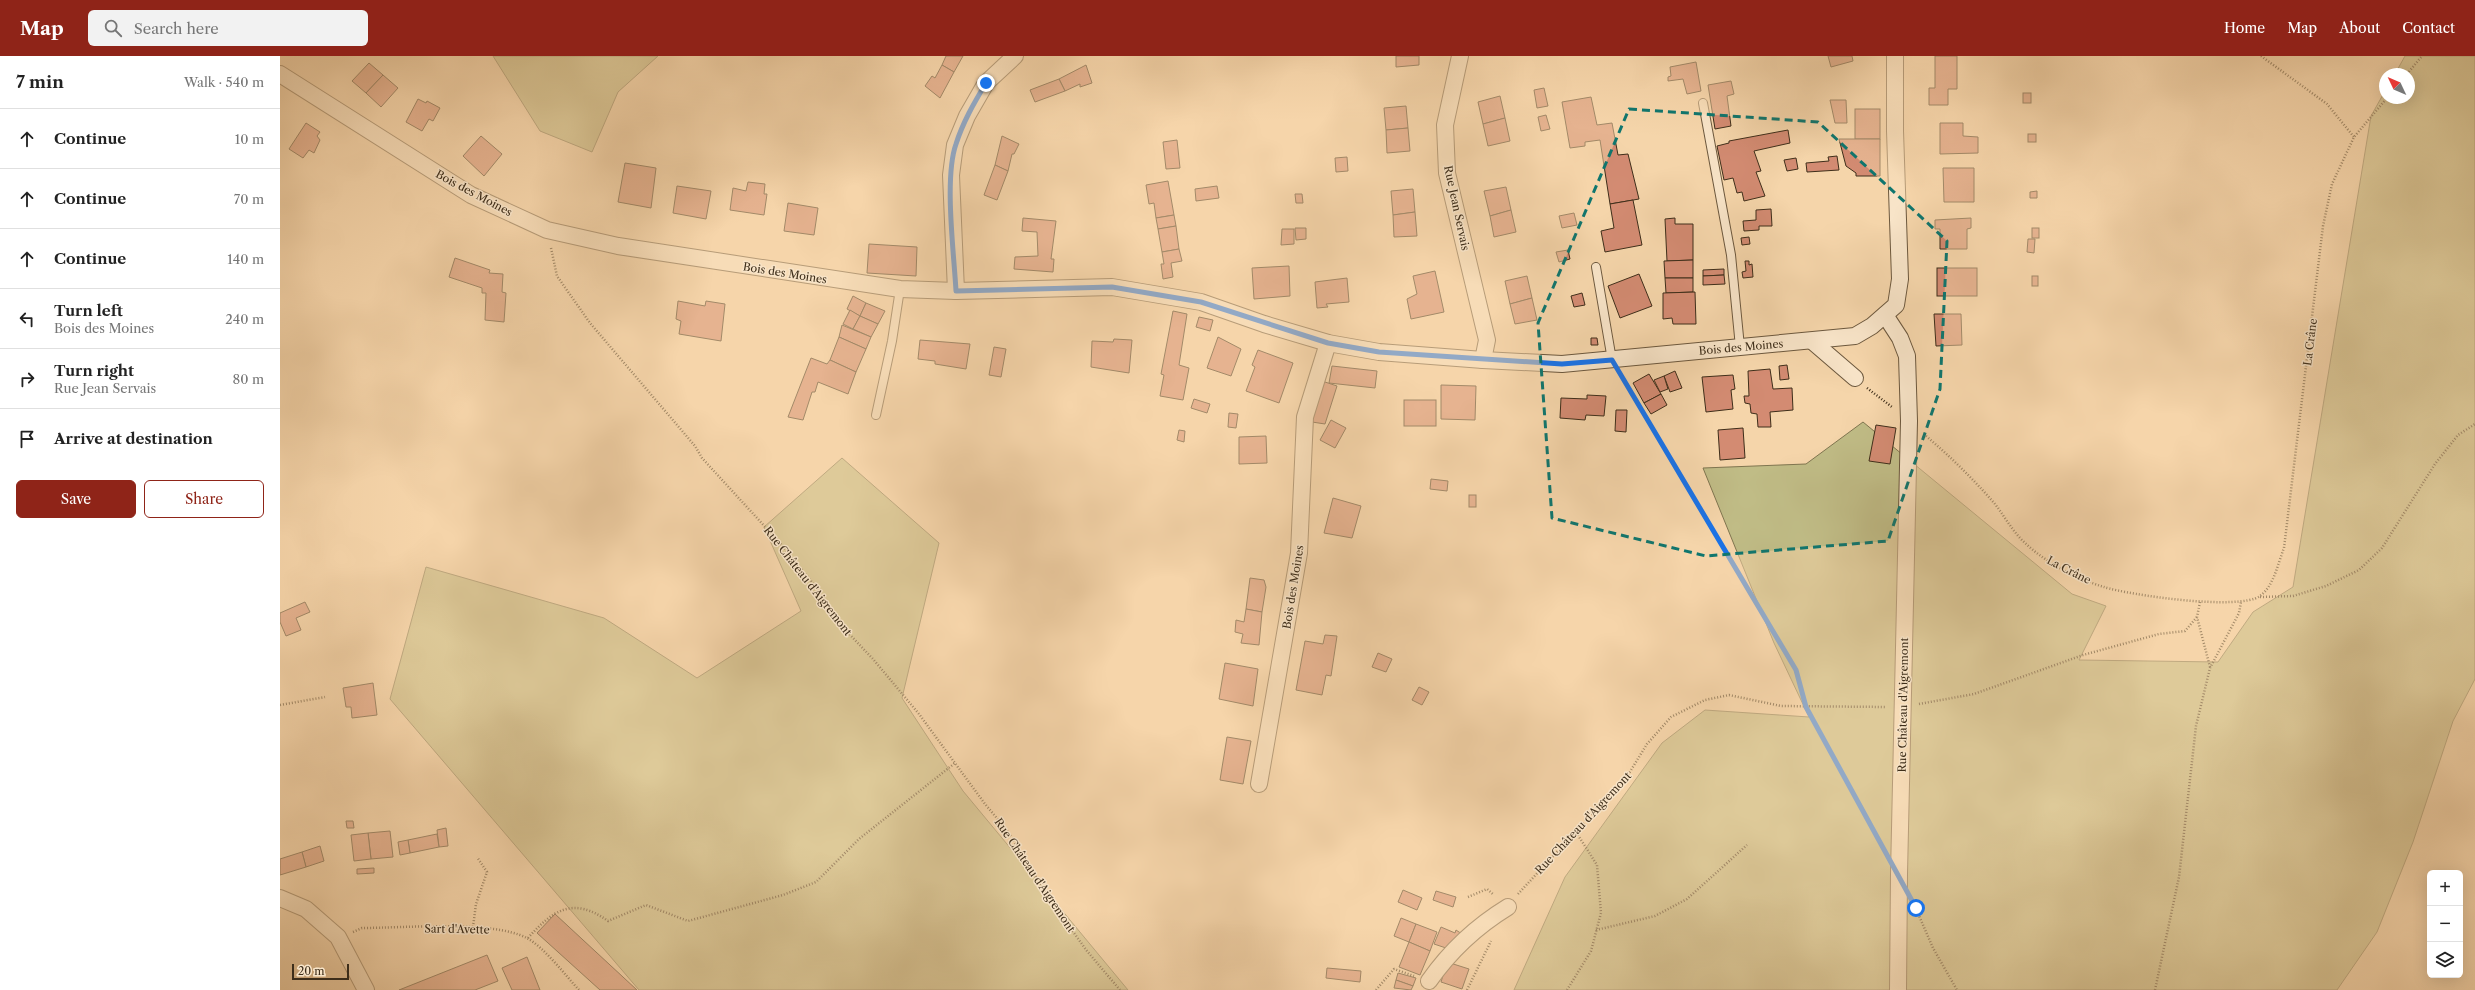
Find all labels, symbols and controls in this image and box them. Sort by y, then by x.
search box [88,10,368,46]
text: Map [20,17,64,40]
icon: search [102,17,124,39]
text: Search here [134,19,219,38]
text: Home [2224,19,2265,37]
text: Map [2287,19,2317,37]
text: About [2339,19,2380,37]
text: Contact [2402,19,2455,37]
north arrow [2379,68,2415,104]
text: 7 min [16,72,64,92]
text: Walk · 540 m [184,74,264,90]
route end [977,74,995,92]
icon: ahead [16,128,38,150]
text: Continue [54,129,126,148]
text: 10 m [235,131,264,147]
street label: Rue Jean Servais [1441,164,1473,252]
street label: Bois des Moines [433,167,515,219]
icon: ahead [16,188,38,210]
text: Continue [54,189,126,208]
text: 70 m [234,191,264,207]
icon: ahead [16,248,38,270]
text: Continue [54,249,126,268]
text: 140 m [227,251,264,267]
street label: Bois des Moines [742,259,828,287]
text: Turn left [54,301,123,320]
icon: left [16,308,38,330]
text: 240 m [225,311,264,327]
street label: La Crâne [2300,317,2320,367]
text: Bois des Moines [54,320,154,336]
street label: Bois des Moines [1698,336,1784,358]
text: Turn right [54,361,134,380]
icon: right [16,368,38,390]
text: 80 m [232,371,264,387]
text: Rue Jean Servais [54,380,156,396]
icon: arrive [16,428,38,450]
text: Arrive at destination [54,429,213,448]
button: Save [16,480,136,518]
button: Share [144,480,264,518]
street label: Rue Château d'Aigremont [761,524,855,638]
street label: Bois des Moines [1279,544,1307,630]
street label: La Crâne [2045,553,2093,587]
street label: Rue Château d'Aigremont [1895,637,1911,772]
street label: Rue Château d'Aigremont [1532,769,1634,877]
street label: Rue Château d'Aigremont [992,815,1079,935]
map controls [2427,870,2463,978]
button: + [2427,870,2463,906]
route start [1907,899,1925,917]
button: − [2427,906,2463,942]
street label: Sart d'Avette [424,921,490,937]
button: layers [2427,942,2463,978]
scale bar [292,962,349,981]
text: 20 m [298,964,324,978]

